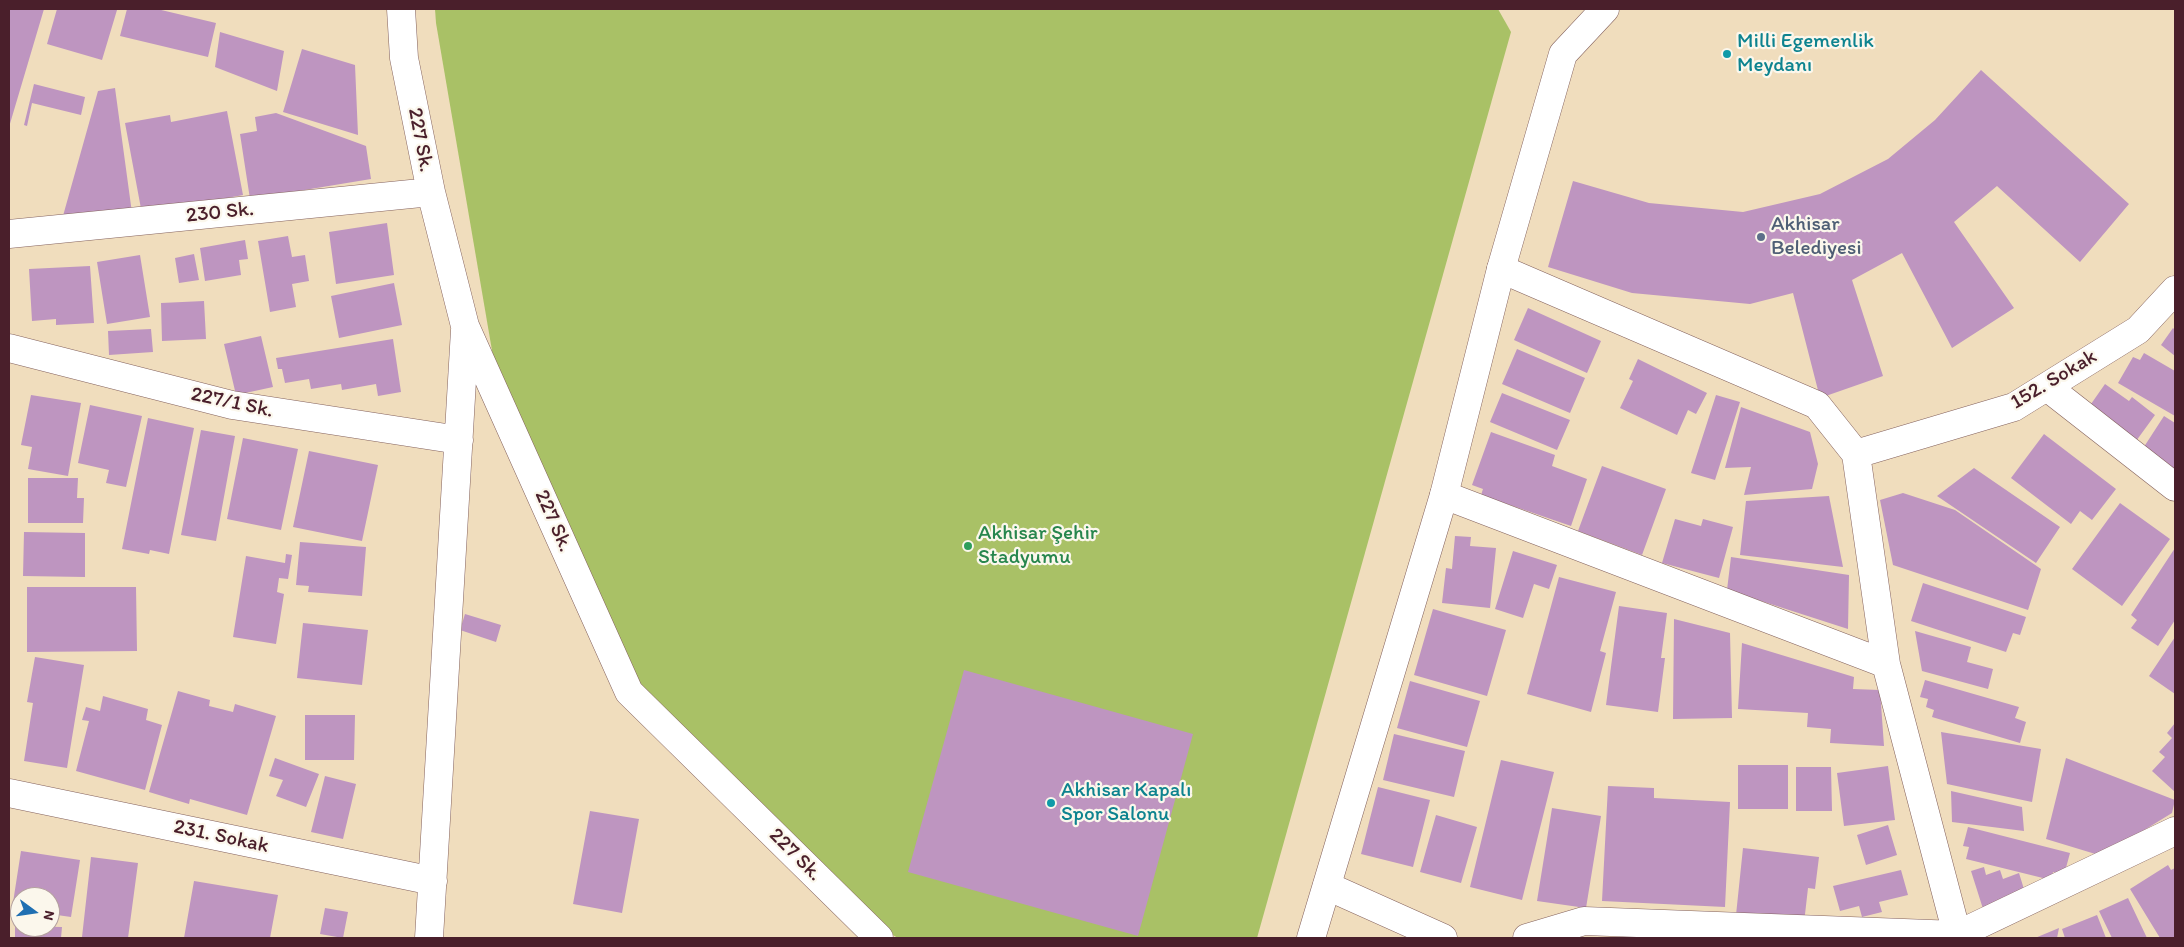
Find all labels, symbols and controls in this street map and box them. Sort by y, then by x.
place label: Milli Egemenlik Meydanı [1737,29,1874,79]
marker: Milli Egemenlik Meydanı [1721,48,1733,60]
street label: 227 Sk. [401,106,439,174]
street label: 230 Sk. [185,197,255,229]
place label: Akhisar Belediyesi [1771,212,1862,262]
marker: Akhisar Belediyesi [1755,231,1767,243]
street label: 152. Sokak [2006,344,2102,416]
street label: 227/1 Sk. [188,382,276,424]
street label: 227 Sk. [528,486,578,556]
place label: Akhisar Şehir Stadyumu [978,521,1098,571]
marker: Akhisar Şehir Stadyumu [962,540,974,552]
place label: Akhisar Kapalı Spor Salonu [1061,778,1191,828]
marker: Akhisar Kapalı Spor Salonu [1045,797,1057,809]
street label: 231. Sokak [171,815,271,859]
street label: 227 Sk. [763,823,827,887]
north arrow [10,887,60,937]
text: N [40,909,58,922]

